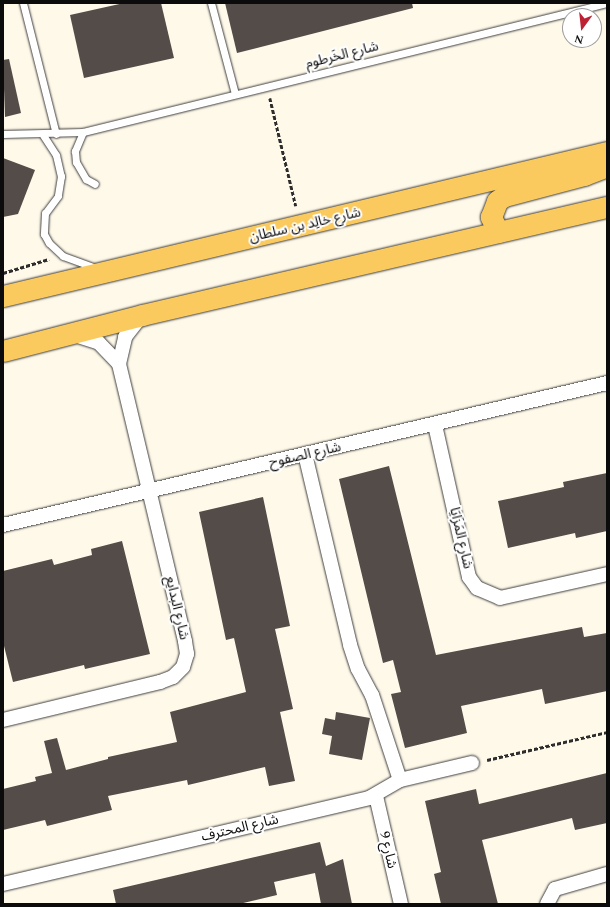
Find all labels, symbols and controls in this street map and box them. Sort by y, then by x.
north arrow [562,8,602,48]
text: N [572,30,586,48]
street label: شارع الخَرطوم [304,38,380,72]
street label: شارع خالِد بن سلطان [248,204,362,246]
street label: شارع الصفوح [267,439,343,471]
street label: شارع المَزَايَا [446,506,476,570]
street label: شارع البدايع [162,574,192,642]
street label: شارع المحترف [200,811,280,845]
street label: شارع 9 [376,830,400,870]

